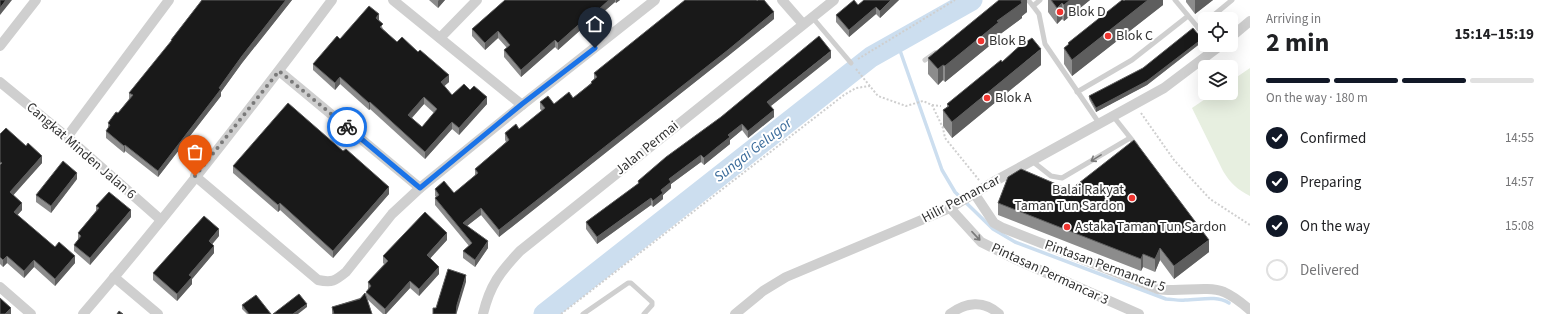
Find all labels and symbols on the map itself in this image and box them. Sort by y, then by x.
place label: Blok D [1068,2,1106,22]
pin [578,7.0,612,48]
marker: Blok D [1055,7,1065,17]
place label: Blok C [1116,26,1153,46]
place label: Blok B [989,31,1026,51]
marker: Blok C [1103,31,1113,41]
marker: Blok B [976,36,986,46]
place label: Blok A [995,88,1032,108]
marker: Blok A [982,93,992,103]
street label: Cangkat Minden Jalan 6 [22,98,140,204]
courier [327,107,367,147]
water label: Sungai Gelugor [709,112,797,187]
street label: Jalan Permai [611,116,683,180]
pin [178,135,212,176]
one-way arrow [1090,154,1102,162]
street label: Hilir Pemancar [918,170,1004,228]
place label: Balai Rakyat Taman Tun Sardon [1014,180,1124,216]
marker: Balai Rakyat Taman Tun Sardon [1127,193,1137,203]
place label: Astaka Taman Tun Sardon [1075,217,1227,237]
marker: Astaka Taman Tun Sardon [1062,222,1072,232]
one-way arrow [971,231,980,241]
street label: Pintasan Permancar 5 [1042,235,1168,297]
street label: Pintasan Permancar 3 [988,238,1112,310]

